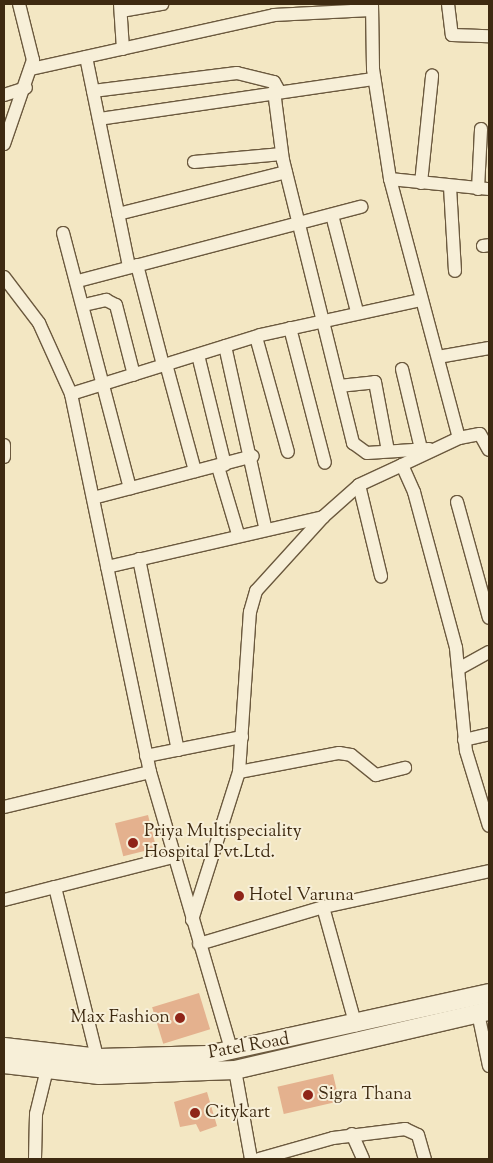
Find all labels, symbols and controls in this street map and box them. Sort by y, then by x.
place label: Priya Multispeciality Hospital Pvt.Ltd. [144,822,302,864]
marker: Priya Multispeciality Hospital Pvt.Ltd. [126,836,140,850]
place label: Hotel Varuna [249,885,354,907]
marker: Hotel Varuna [233,890,245,902]
place label: Max Fashion [70,1007,170,1029]
marker: Max Fashion [174,1012,186,1024]
street label: Patel Road [207,1029,291,1065]
place label: Sigra Thana [318,1084,412,1106]
marker: Sigra Thana [302,1089,314,1101]
place label: Citykart [205,1102,270,1124]
marker: Citykart [189,1107,201,1119]

